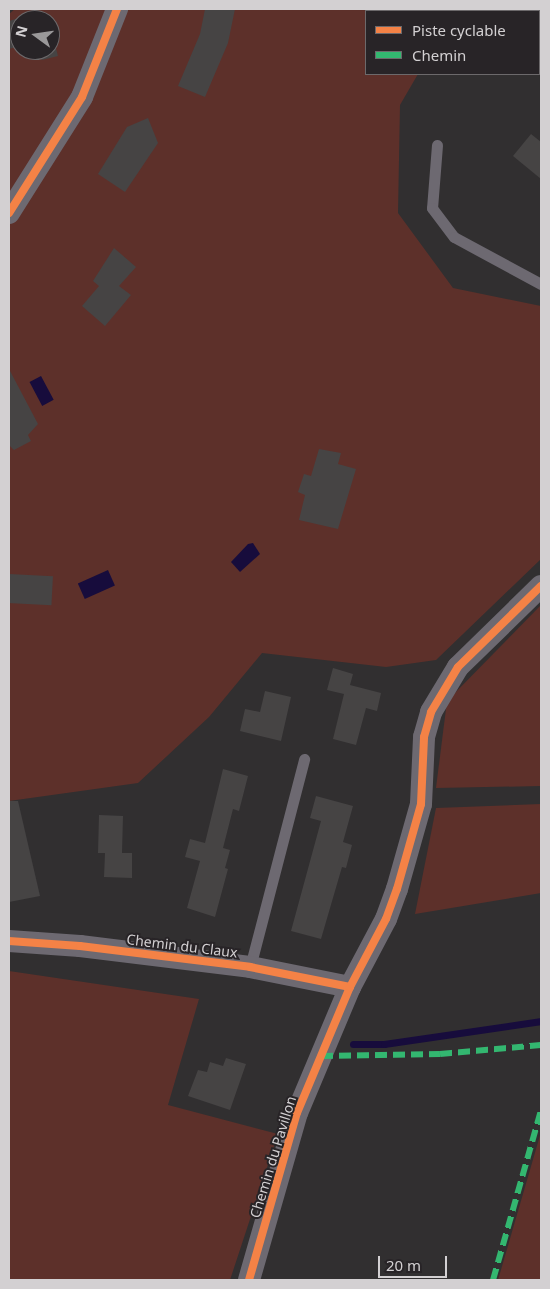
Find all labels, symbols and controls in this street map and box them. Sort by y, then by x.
north arrow [10,10,60,60]
legend [365,10,540,75]
text: Piste cyclable [412,20,506,40]
text: N [10,24,32,39]
text: Chemin [412,45,466,65]
street label: Chemin du Claux [126,931,238,961]
street label: Chemin du Pavillon [246,1094,300,1220]
scale bar [380,1246,449,1278]
text: 20 m [386,1255,421,1275]

